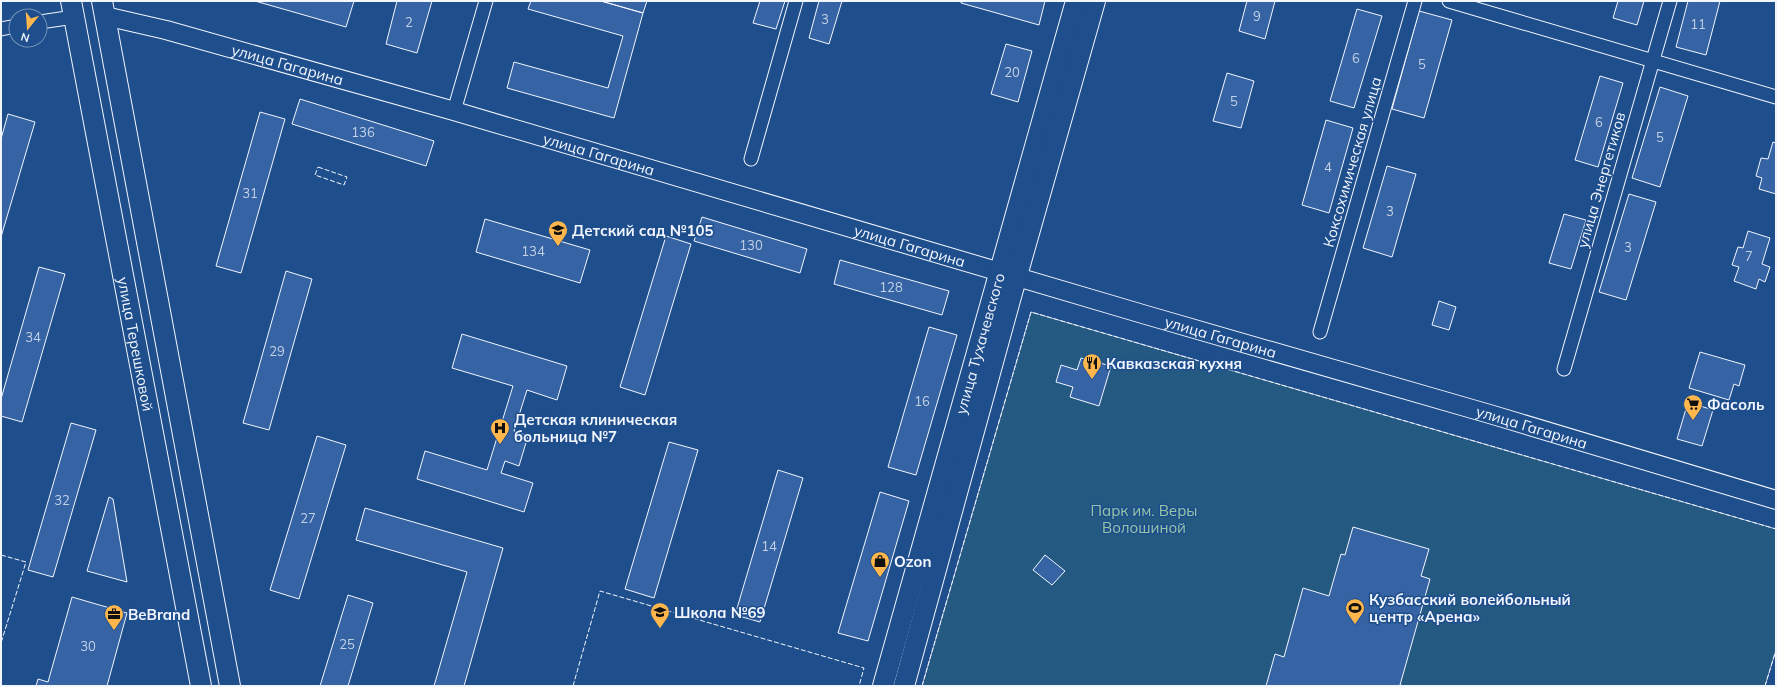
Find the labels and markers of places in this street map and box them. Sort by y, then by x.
school or university icon: Детский сад №105 [547,219,569,247]
place label: Детский сад №105 [572,221,713,240]
restaurant icon: Кавказская кухня [1081,352,1103,380]
place label: Кавказская кухня [1106,354,1242,373]
supermarket icon: Фасоль [1682,393,1704,421]
place label: Фасоль [1707,395,1764,414]
place label: Детская клиническая больница №7 [514,410,677,446]
hospital icon: Детская клиническая больница №7 [489,417,511,445]
shop icon: Ozon [869,550,891,578]
place label: Ozon [894,552,931,571]
place label: Кузбасский волейбольный центр «Арена» [1369,590,1571,626]
sports icon: Кузбасский волейбольный центр «Арена» [1344,597,1366,625]
school or university icon: Школа №69 [649,601,671,629]
office icon: BeBrand [103,603,125,631]
place label: Школа №69 [674,603,765,622]
place label: BeBrand [128,605,190,624]

